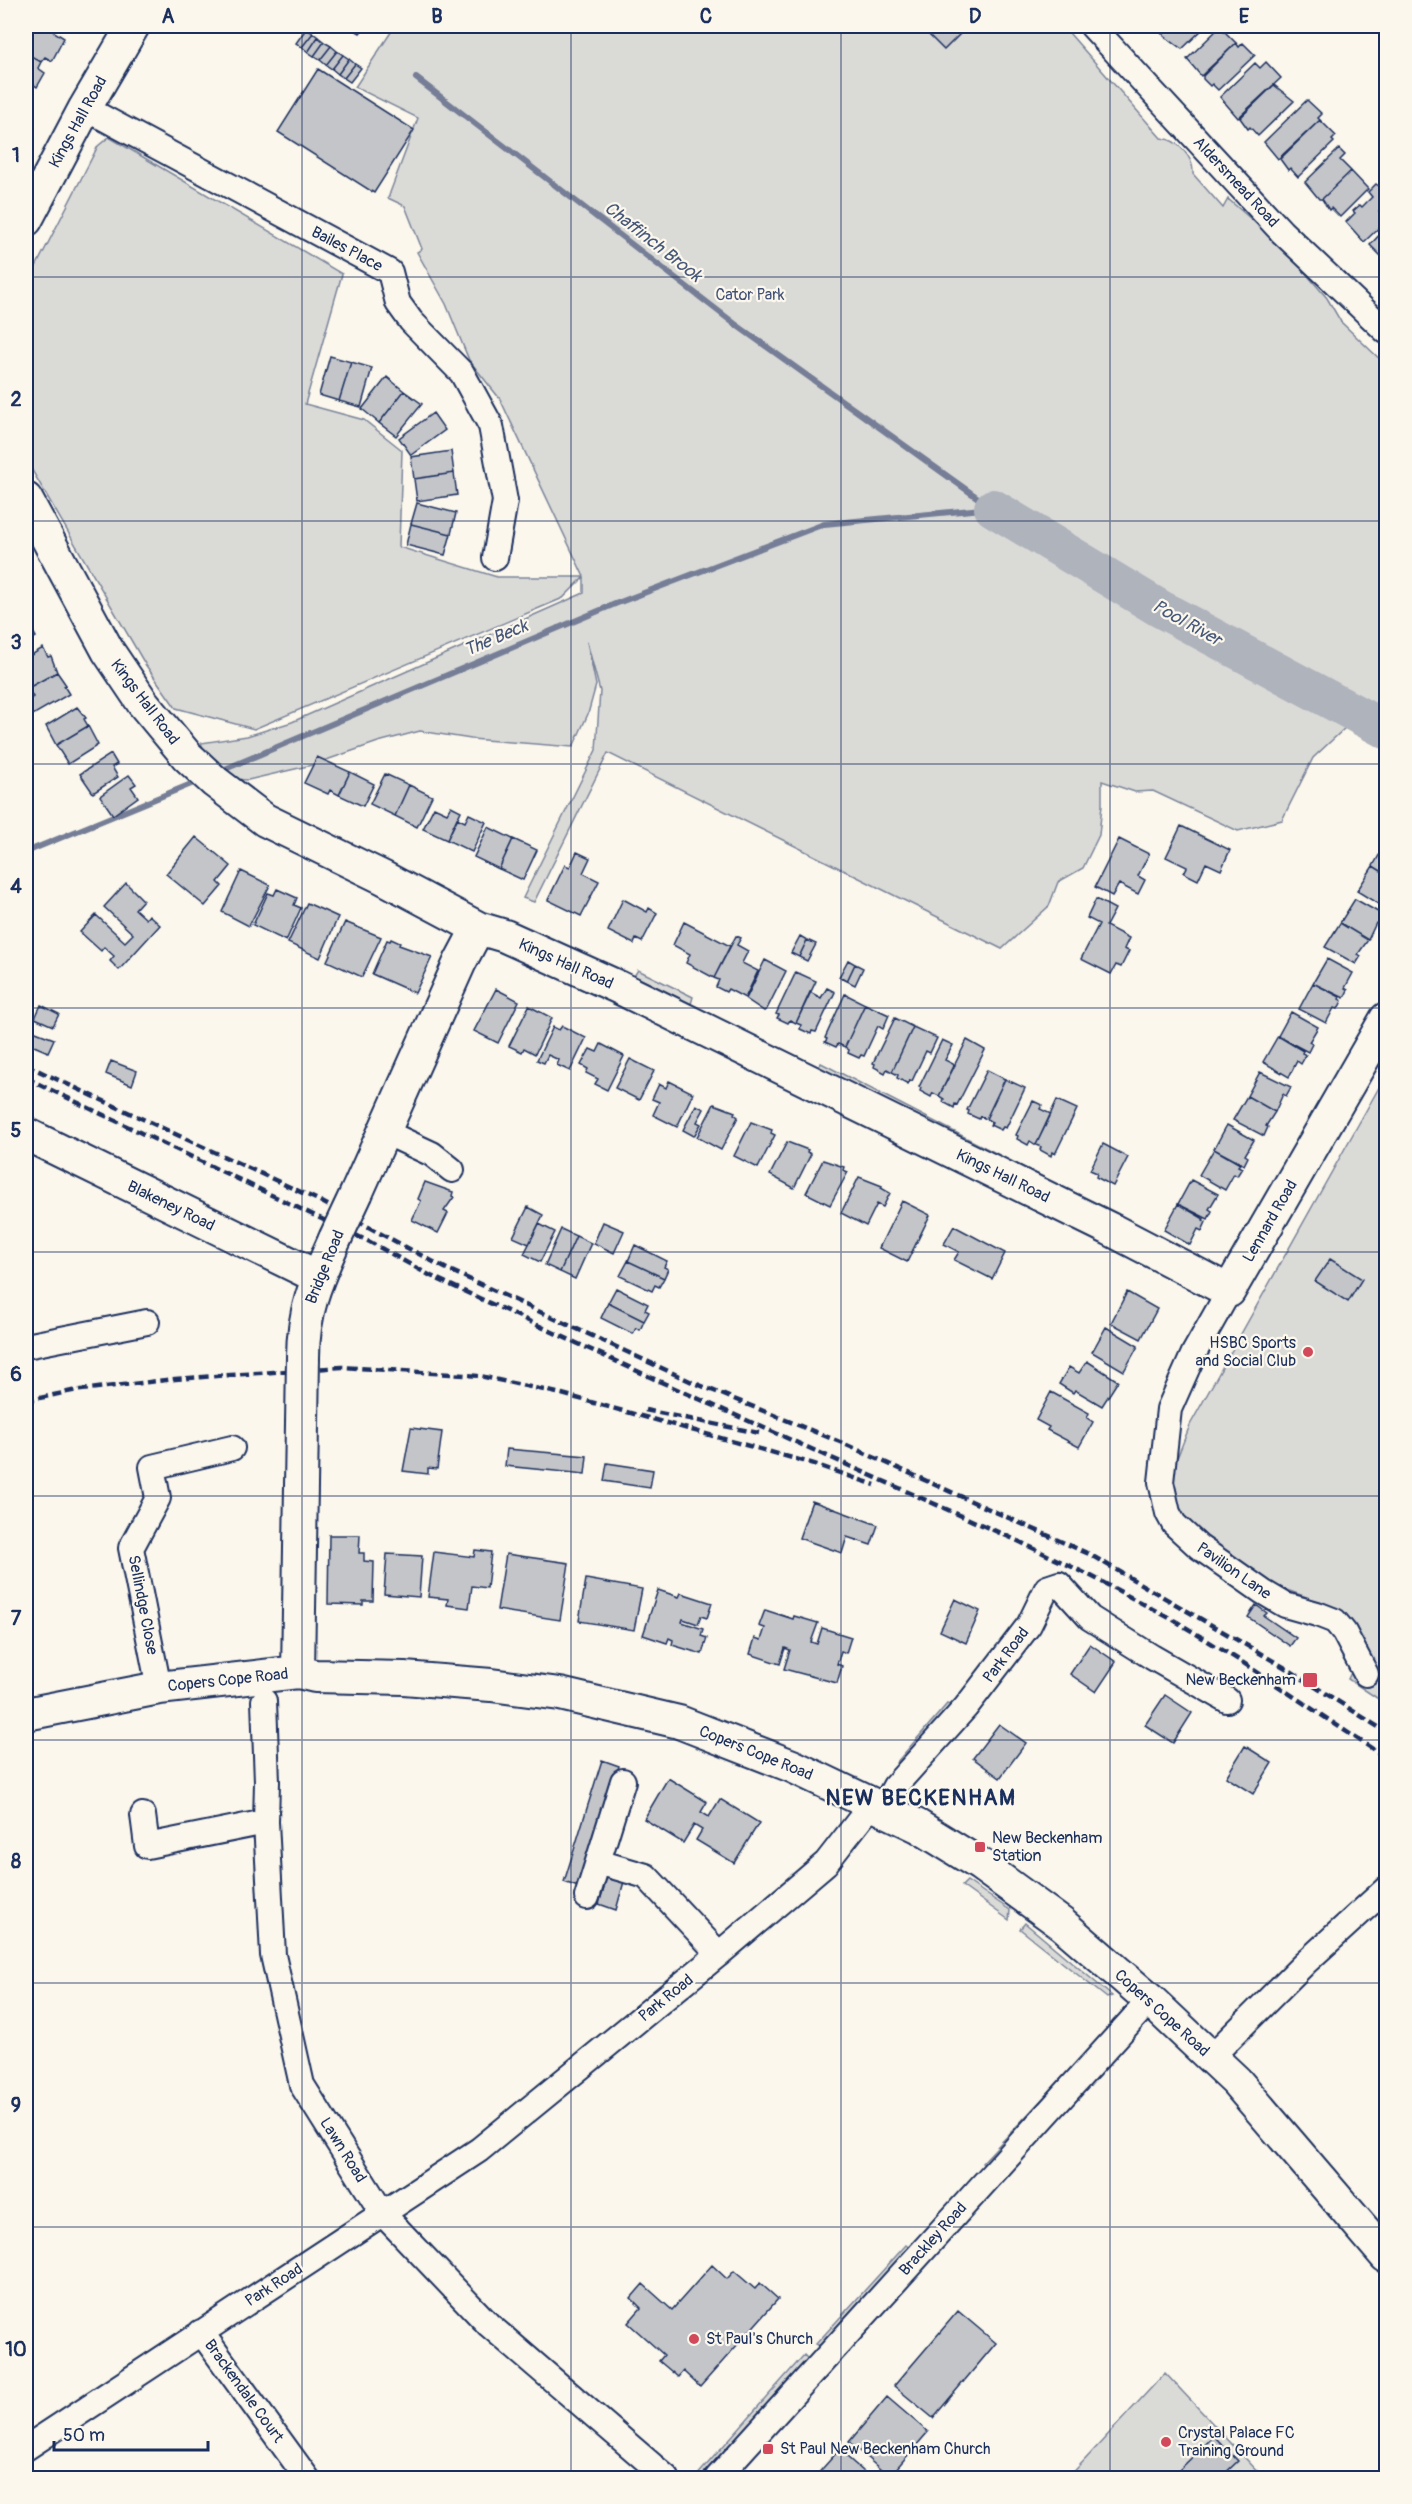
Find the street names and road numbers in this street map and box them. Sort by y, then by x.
street label: Kings Hall Road [45,73,111,171]
street label: Aldersmead Road [1189,132,1283,232]
street label: Bailes Place [308,222,386,276]
street label: Kings Hall Road [106,655,184,749]
street label: Kings Hall Road [515,934,617,994]
street label: Kings Hall Road [953,1145,1053,1207]
street label: Blakeney Road [124,1176,218,1236]
street label: Lennard Road [1238,1176,1302,1266]
street label: Bridge Road [301,1227,349,1307]
street label: Pavilion Lane [1193,1538,1275,1604]
street label: Sellindge Close [124,1554,162,1657]
street label: Park Road [979,1623,1033,1687]
street label: Copers Cope Road [167,1664,289,1696]
street label: Copers Cope Road [696,1721,816,1785]
street label: Copers Cope Road [1110,1965,1214,2061]
street label: Park Road [635,1970,697,2026]
street label: Lawn Road [315,2114,371,2186]
street label: Brackley Road [895,2198,971,2280]
street label: Park Road [241,2259,307,2311]
street label: Brackendale Court [200,2335,288,2447]

